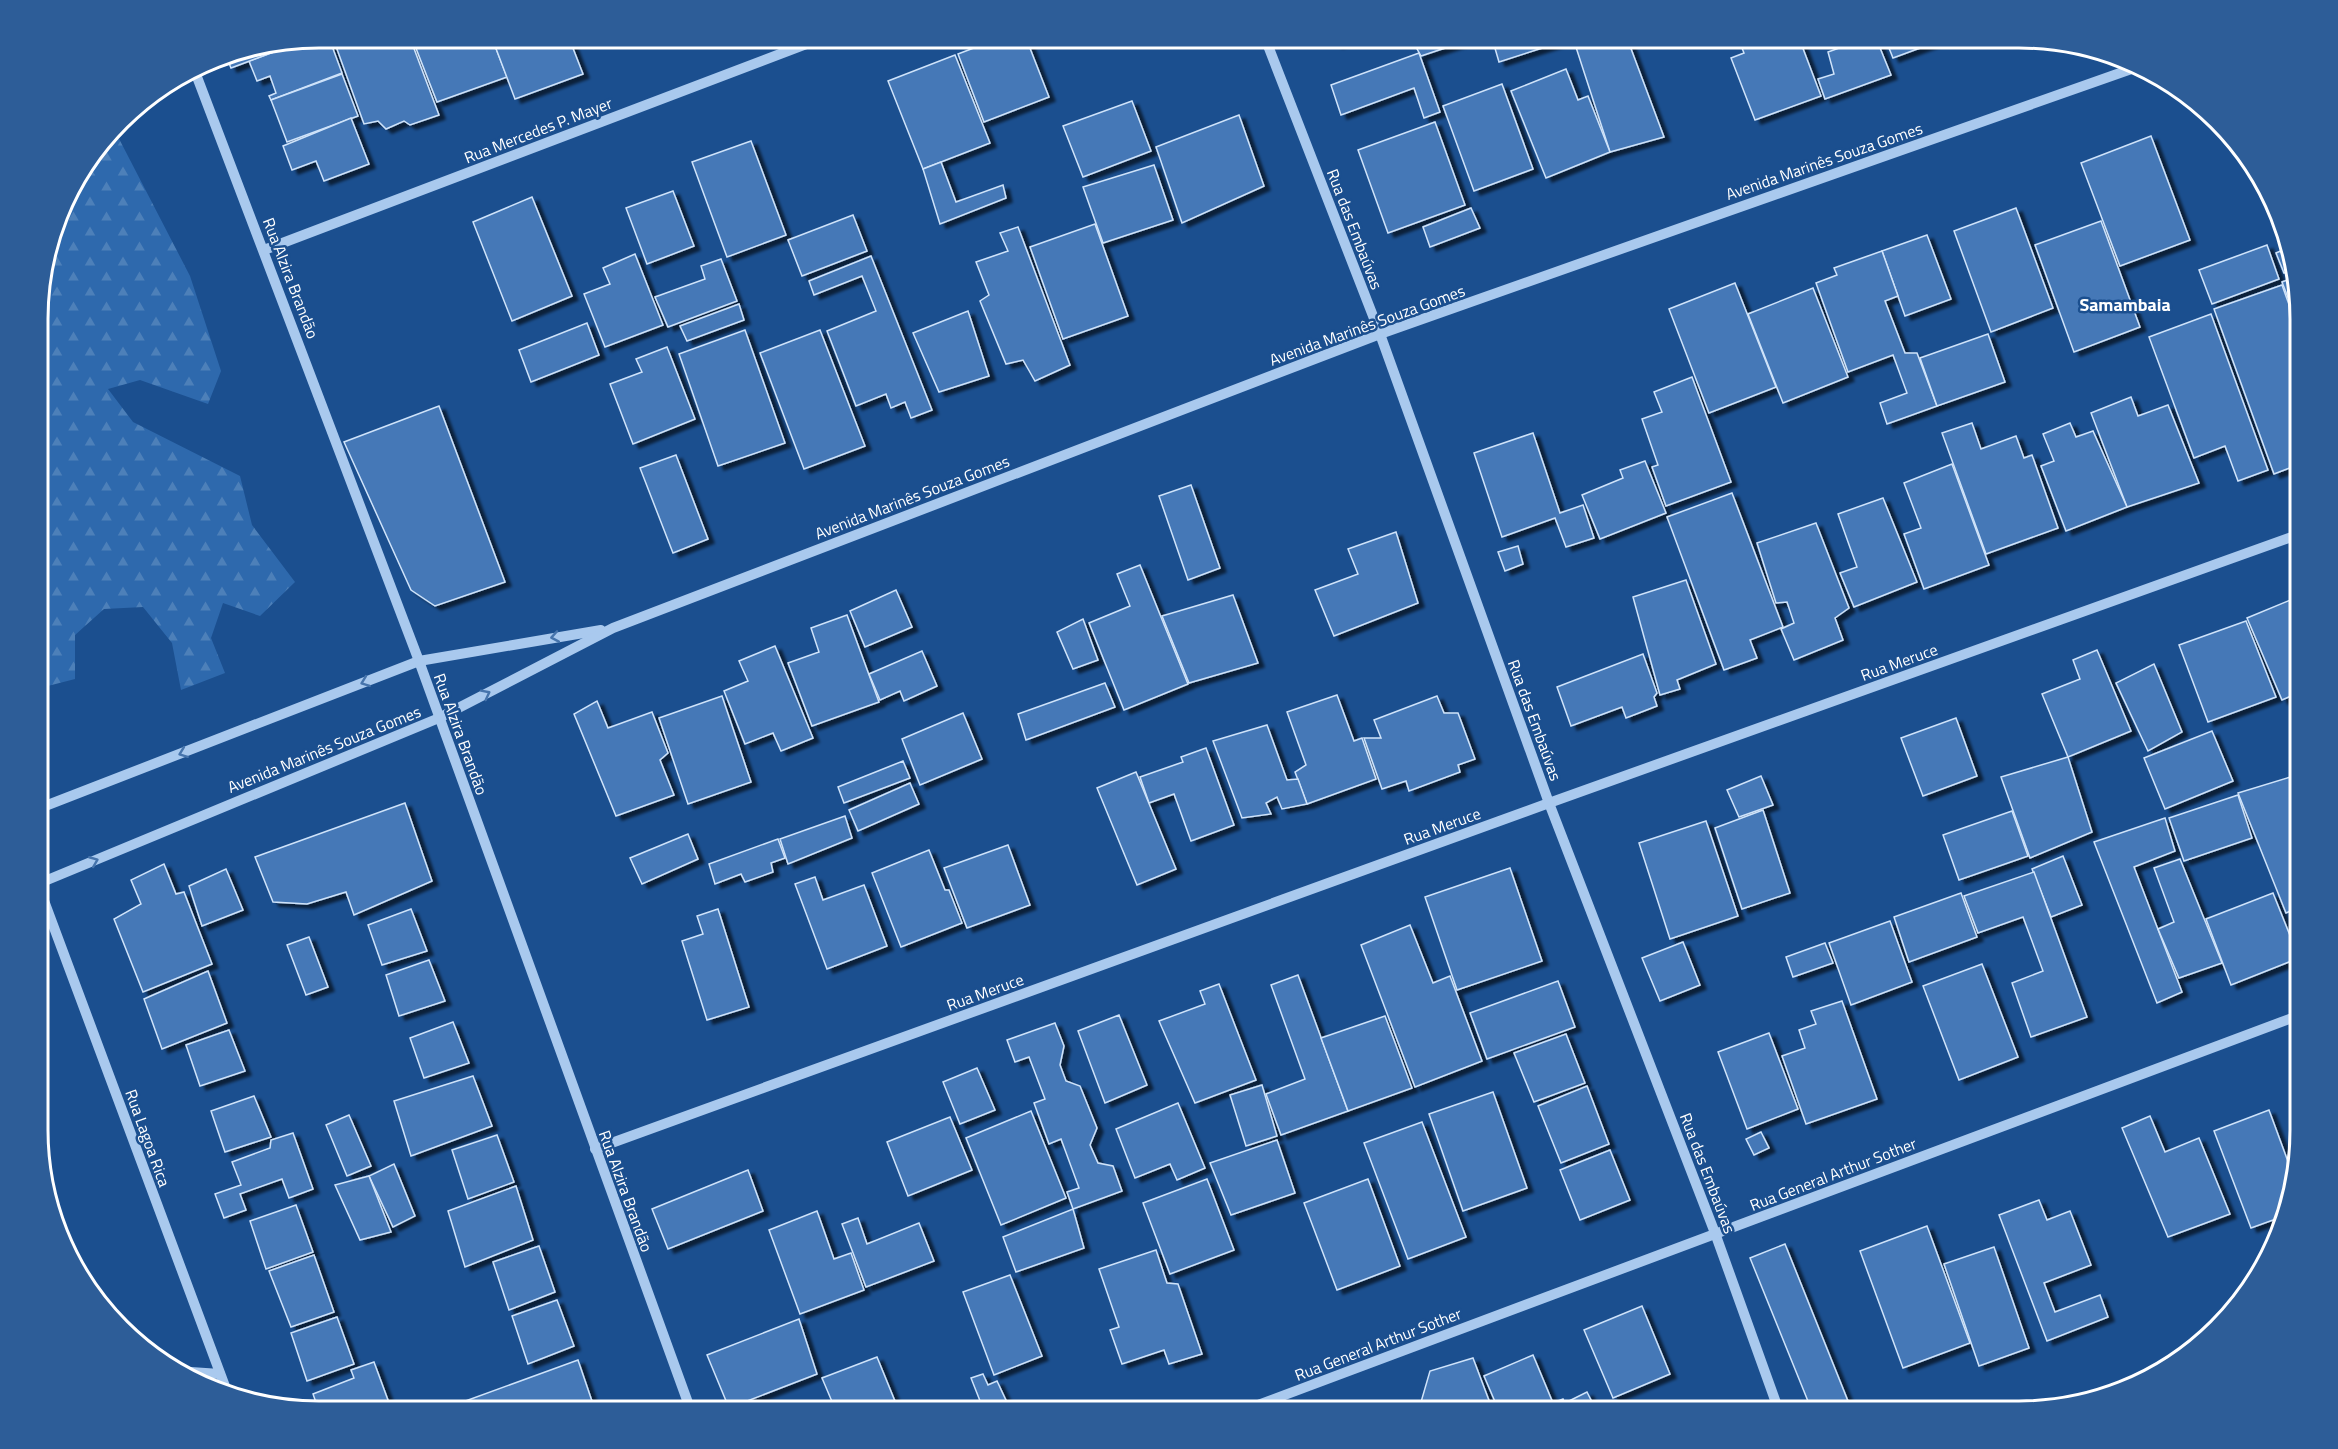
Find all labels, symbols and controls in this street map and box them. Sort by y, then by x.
street label: Rua Mercedes P. Mayer [460,91,616,169]
street label: Avenida Marinês Souza Gomes [1722,116,1926,206]
street label: Rua das Embaúvas [1321,165,1389,293]
street label: Rua Alzira Brandão [257,214,325,342]
street label: Avenida Marinês Souza Gomes [1266,278,1468,372]
district label: Samambaia [2079,291,2171,318]
street label: Avenida Marinês Souza Gomes [811,449,1013,545]
one-way arrow [551,631,560,643]
street label: Rua Meruce [1857,637,1941,687]
street label: Rua das Embaúvas [1502,656,1568,784]
street label: Rua Alzira Brandão [428,670,494,798]
one-way arrow [360,675,371,687]
one-way arrow [479,690,490,701]
street label: Avenida Marinês Souza Gomes [224,699,424,799]
one-way arrow [178,745,189,758]
street label: Rua Meruce [1400,801,1484,851]
one-way arrow [88,856,99,868]
street label: Rua Meruce [943,967,1027,1017]
street label: Rua Lagoa Rica [119,1086,177,1190]
street label: Rua das Embaúvas [1674,1109,1742,1237]
street label: Rua Alzira Brandão [593,1127,659,1255]
street label: Rua General Arthur Sother [1746,1131,1920,1217]
street label: Rua General Arthur Sother [1291,1301,1465,1387]

